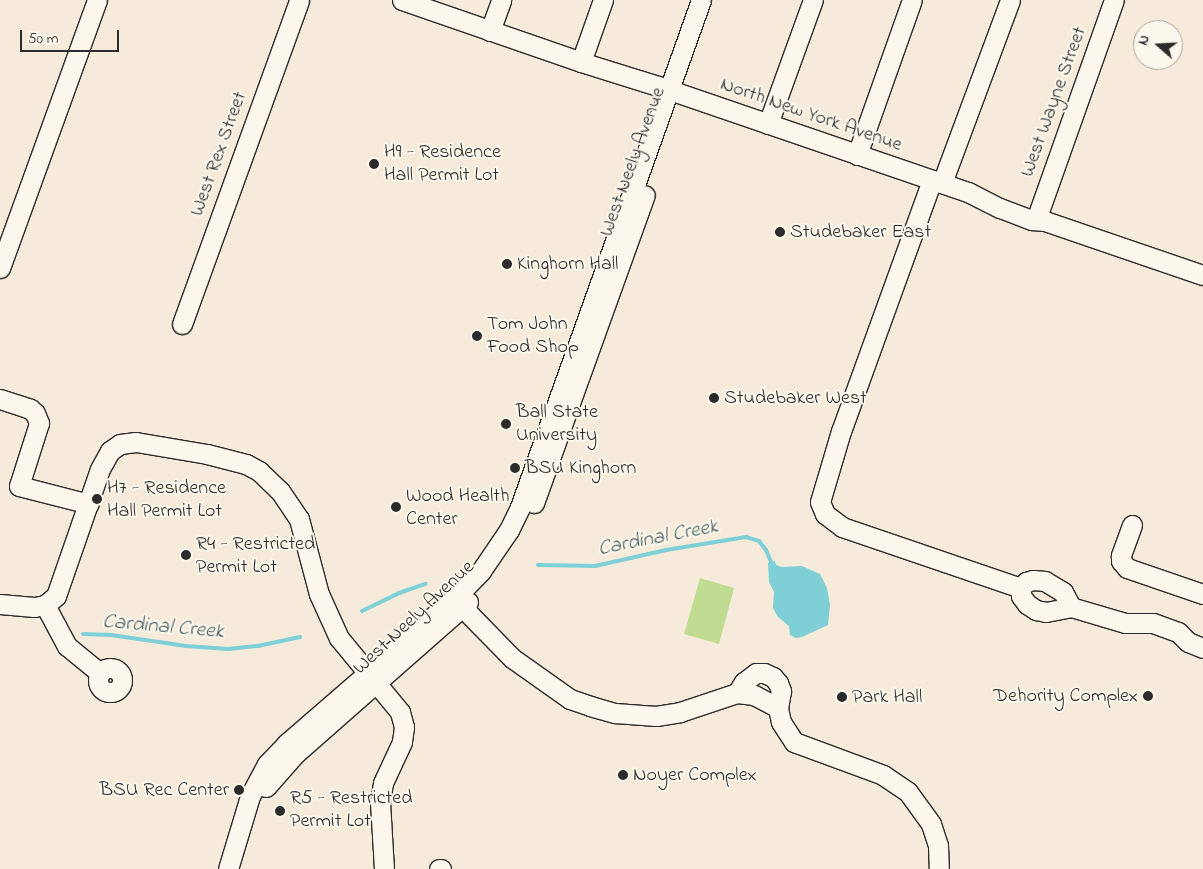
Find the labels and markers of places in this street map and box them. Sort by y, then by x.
place label: H9 - Residence Hall Permit Lot [384,140,501,187]
marker: H9 - Residence Hall Permit Lot [368,158,380,170]
place label: Studebaker East [790,220,931,244]
marker: Studebaker East [774,226,786,238]
place label: Kinghorn Hall [517,252,618,276]
marker: Kinghorn Hall [501,258,513,270]
place label: Tom John Food Shop [487,312,579,359]
marker: Tom John Food Shop [471,330,483,342]
place label: Studebaker West [724,386,867,410]
marker: Studebaker West [708,392,720,404]
place label: Ball State University [516,400,598,447]
marker: Ball State University [500,418,512,430]
place label: BSU Kinghorn [525,456,636,480]
marker: BSU Kinghorn [509,462,521,474]
place label: H7 - Residence Hall Permit Lot [107,476,226,523]
place label: Wood Health Center [406,484,509,531]
marker: H7 - Residence Hall Permit Lot [91,493,103,505]
marker: Wood Health Center [390,501,402,513]
place label: R4 - Restricted Permit Lot [196,532,315,579]
marker: R4 - Restricted Permit Lot [180,549,192,561]
place label: Dehority Complex [993,684,1138,708]
place label: Park Hall [852,685,922,709]
marker: Dehority Complex [1142,690,1154,702]
marker: Park Hall [836,691,848,703]
place label: Noyer Complex [633,763,757,787]
marker: Noyer Complex [617,769,629,781]
place label: BSU Rec Center [99,778,229,802]
marker: BSU Rec Center [233,784,245,796]
place label: R5 - Restricted Permit Lot [290,787,413,834]
marker: R5 - Restricted Permit Lot [274,805,286,817]

